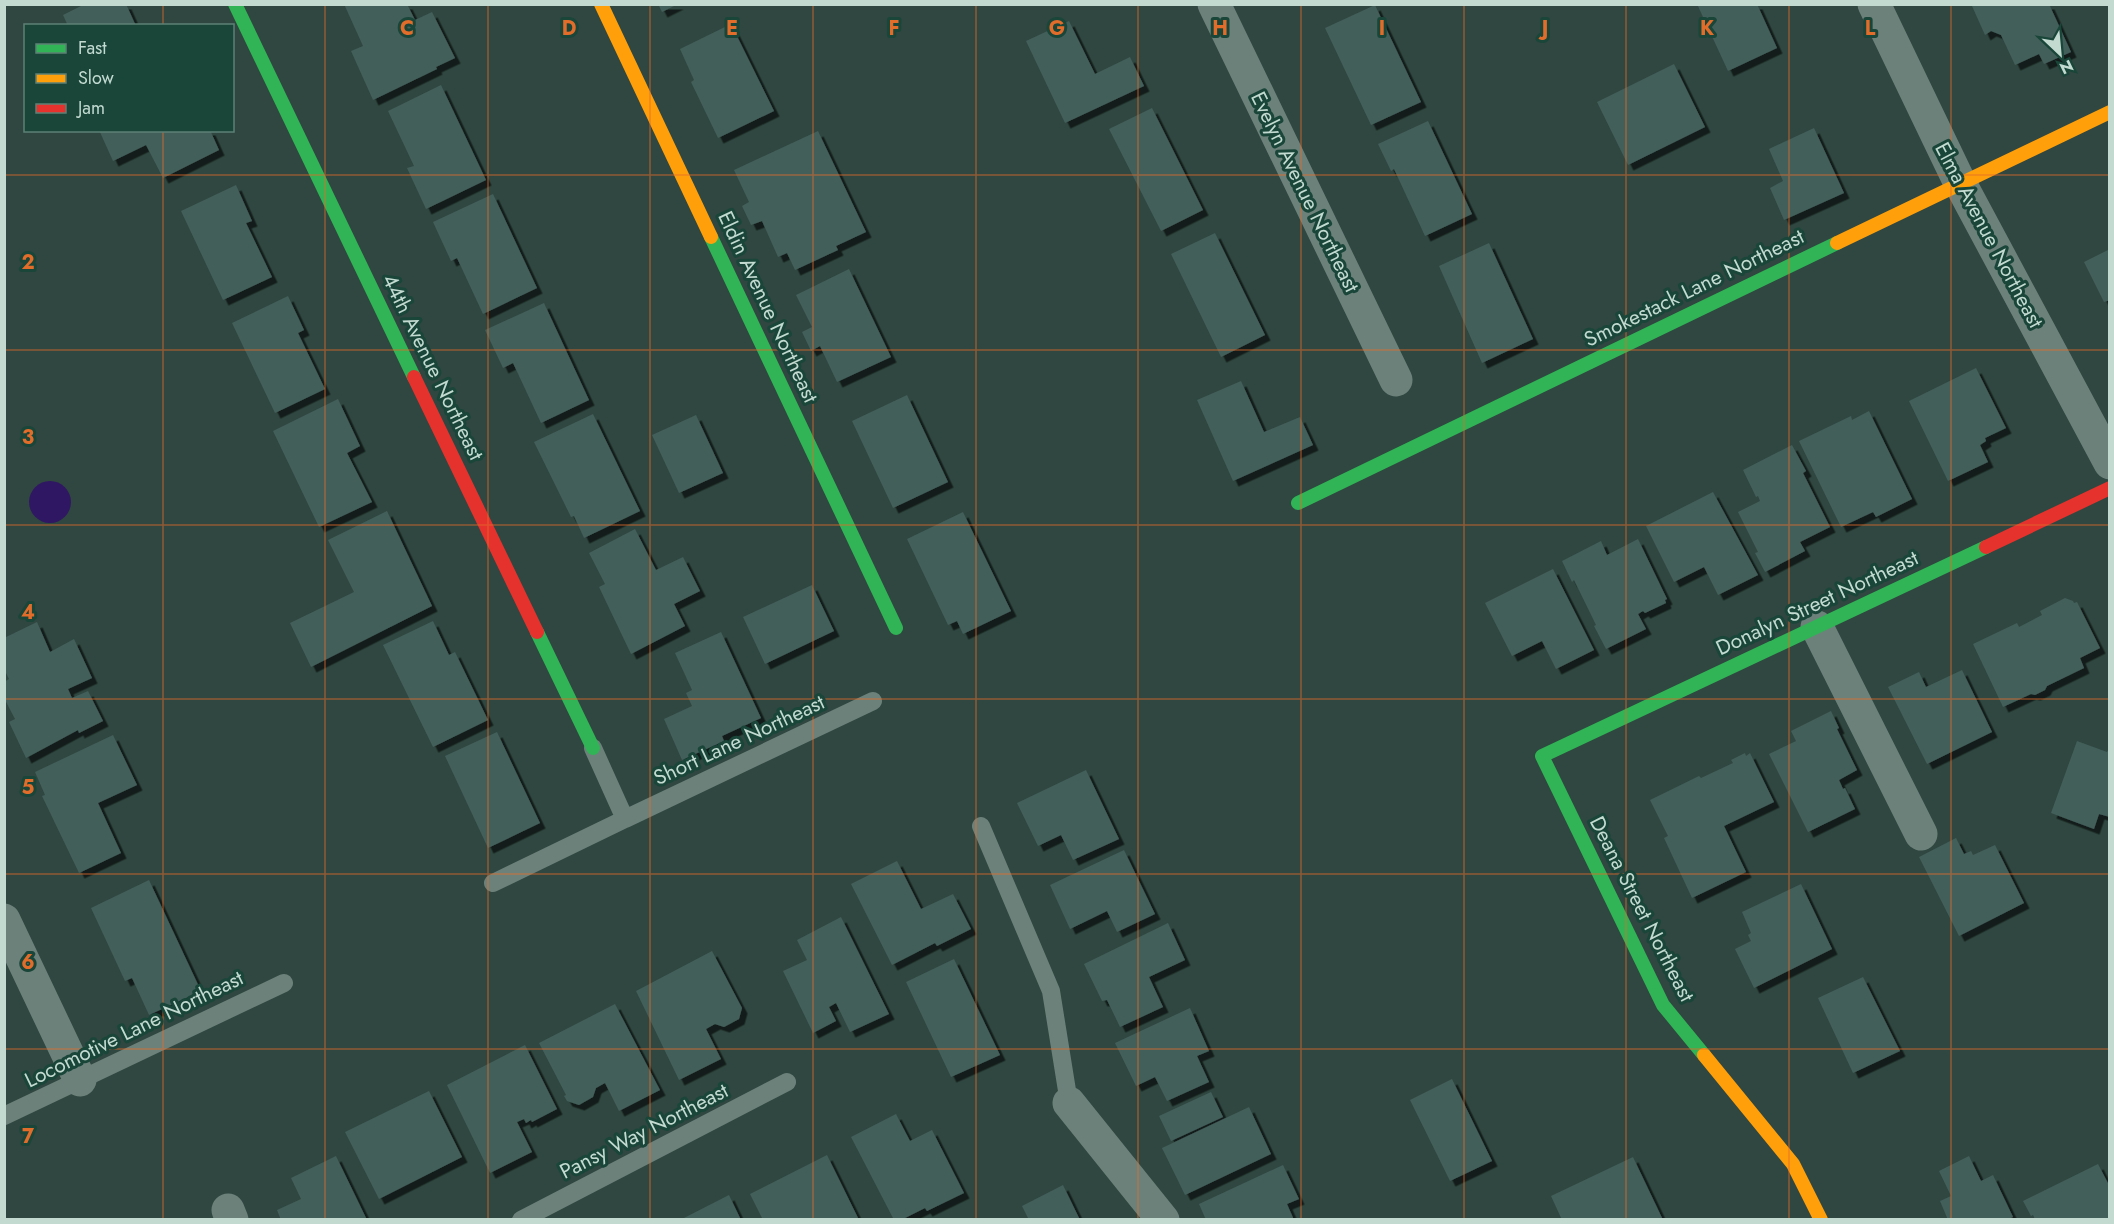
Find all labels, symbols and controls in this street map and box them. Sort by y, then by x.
text: C [400,14,414,43]
text: D [562,14,576,43]
text: E [726,14,738,43]
text: F [888,14,900,43]
text: G [1049,14,1065,43]
text: H [1212,14,1228,43]
text: I [1379,14,1385,43]
text: J [1538,14,1548,43]
text: K [1700,14,1714,43]
text: L [1865,14,1876,43]
legend [24,24,234,132]
north arrow [2030,24,2090,84]
text: Fast [78,35,107,61]
text: N [2056,54,2077,80]
text: Slow [78,65,115,91]
street label: Evelyn Avenue Northeast [1243,87,1367,297]
text: Jam [76,95,105,121]
street label: Elma Avenue Northeast [1927,137,2051,333]
street label: Eldin Avenue Northeast [710,206,826,408]
street label: Smokestack Lane Northeast [1579,222,1809,354]
text: 2 [21,248,35,277]
street label: 44th Avenue Northeast [375,269,491,465]
text: 3 [22,423,34,452]
street label: Donalyn Street Northeast [1711,543,1923,663]
text: 4 [21,598,35,627]
street label: Short Lane Northeast [649,687,829,793]
text: 5 [22,773,35,802]
street label: Deana Street Northeast [1582,811,1702,1007]
text: 6 [21,948,35,977]
street label: Locomotive Lane Northeast [20,963,248,1095]
street label: Pansy Way Northeast [555,1076,733,1186]
text: 7 [22,1122,35,1151]

